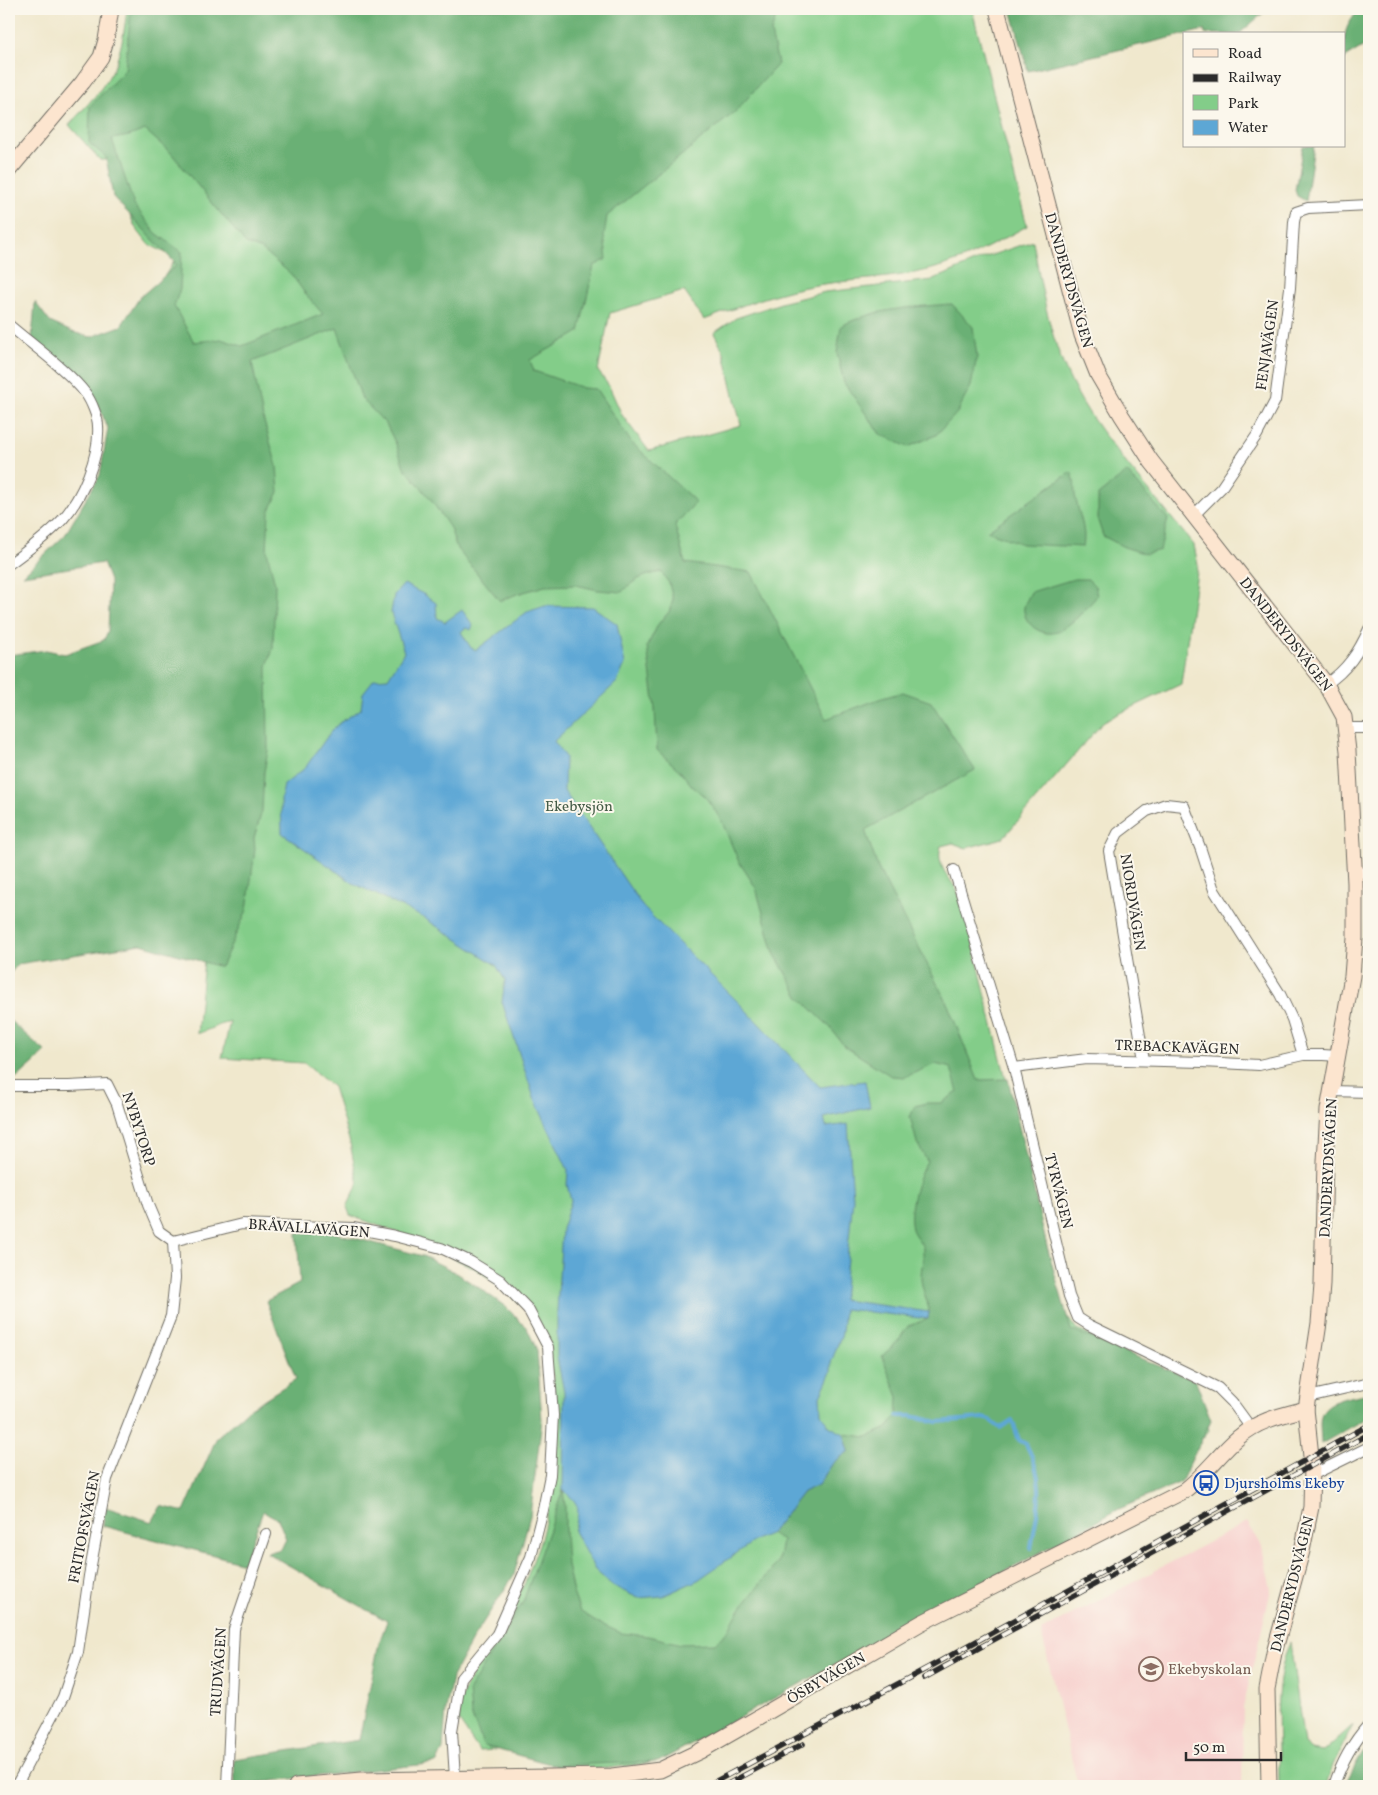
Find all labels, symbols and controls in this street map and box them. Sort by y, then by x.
legend [1183,32,1346,148]
text: Road [1228,44,1262,65]
text: Railway [1228,68,1281,89]
text: Park [1228,94,1259,115]
text: Water [1228,118,1268,139]
street label: DANDERYDSVÄGEN [1038,210,1097,351]
street label: FENJAVÄGEN [1252,298,1285,392]
street label: DANDERYDSVÄGEN [1233,573,1336,696]
park label: Ekebysjön [545,797,613,818]
street label: NIORDVÄGEN [1113,852,1150,952]
street label: TREBACKAVÄGEN [1114,1036,1240,1061]
street label: NYBYTORP [116,1089,160,1170]
street label: DANDERYDSVÄGEN [1315,1098,1344,1238]
street label: TYRVÄGEN [1038,1151,1077,1231]
street label: BRÅVALLAVÄGEN [248,1215,370,1244]
street label: FRITIOFSVÄGEN [64,1469,107,1585]
bus stop icon: Djursholms Ekeby [1193,1470,1219,1496]
place label: Djursholms Ekeby [1224,1474,1345,1495]
street label: DANDERYDSVÄGEN [1266,1514,1321,1655]
street label: TRUDVÄGEN [206,1627,233,1717]
street label: ÖSBYVÄGEN [784,1648,870,1710]
school or university icon: Ekebyskolan [1138,1656,1164,1682]
place label: Ekebyskolan [1168,1660,1251,1681]
scale bar [1186,1730,1280,1762]
text: 50 m [1193,1738,1225,1759]

